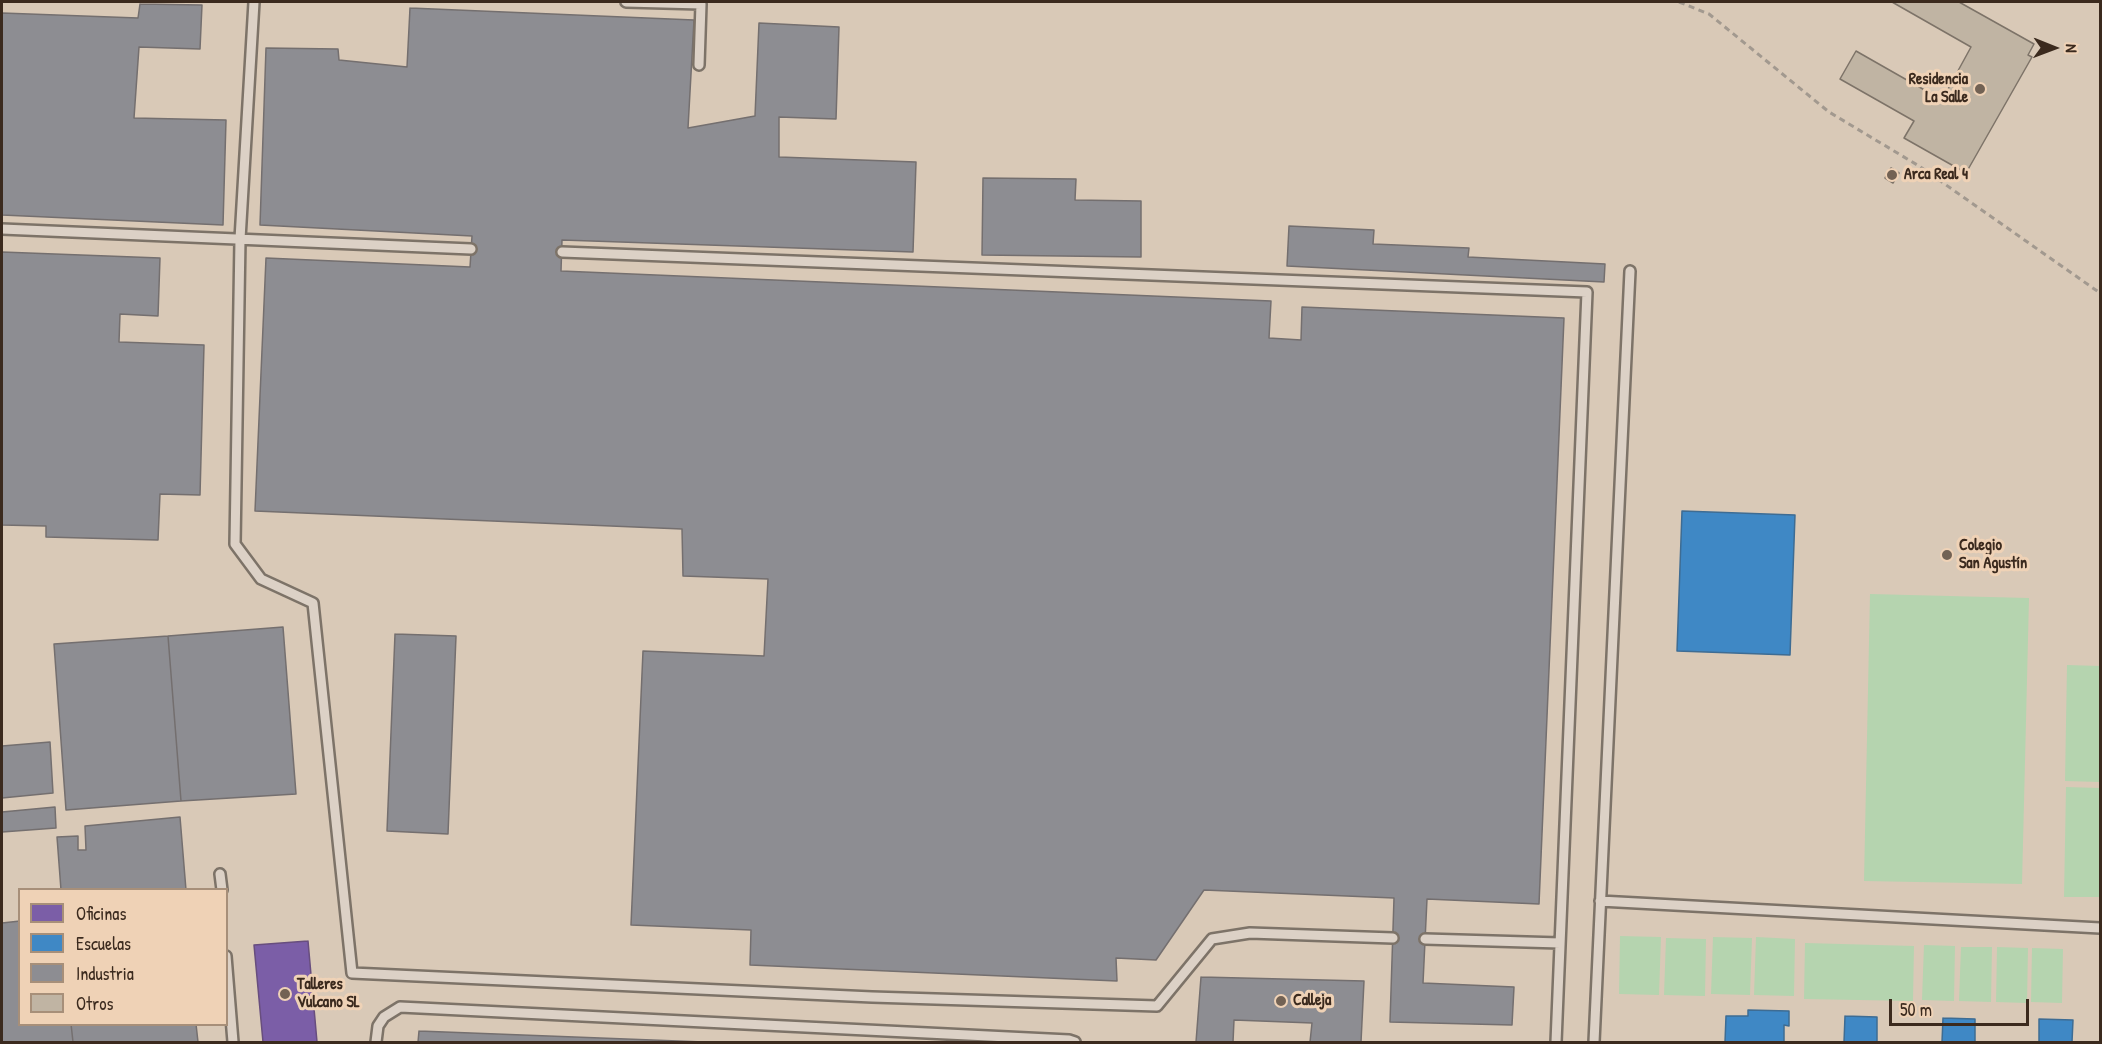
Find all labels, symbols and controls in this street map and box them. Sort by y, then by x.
north arrow [2024,18,2084,78]
text: N [2061,44,2083,53]
place label: Residencia La Salle [1909,70,1968,108]
marker: Residencia La Salle [1973,82,1987,96]
place label: Arca Real 4 [1904,165,1968,185]
marker: Arca Real 4 [1885,168,1899,182]
place label: Colegio San Agustín [1959,536,2027,574]
marker: Colegio San Agustín [1940,548,1954,562]
legend [18,888,228,1026]
text: Oficinas [76,901,126,926]
text: Escuelas [76,931,131,956]
text: Industria [76,961,134,986]
place label: Talleres Vulcano SL [297,975,360,1013]
marker: Talleres Vulcano SL [278,987,292,1001]
scale bar [1892,987,2032,1025]
text: Otros [76,991,113,1016]
place label: Calleja [1293,991,1331,1011]
marker: Calleja [1274,994,1288,1008]
text: 50 m [1900,997,1932,1022]

